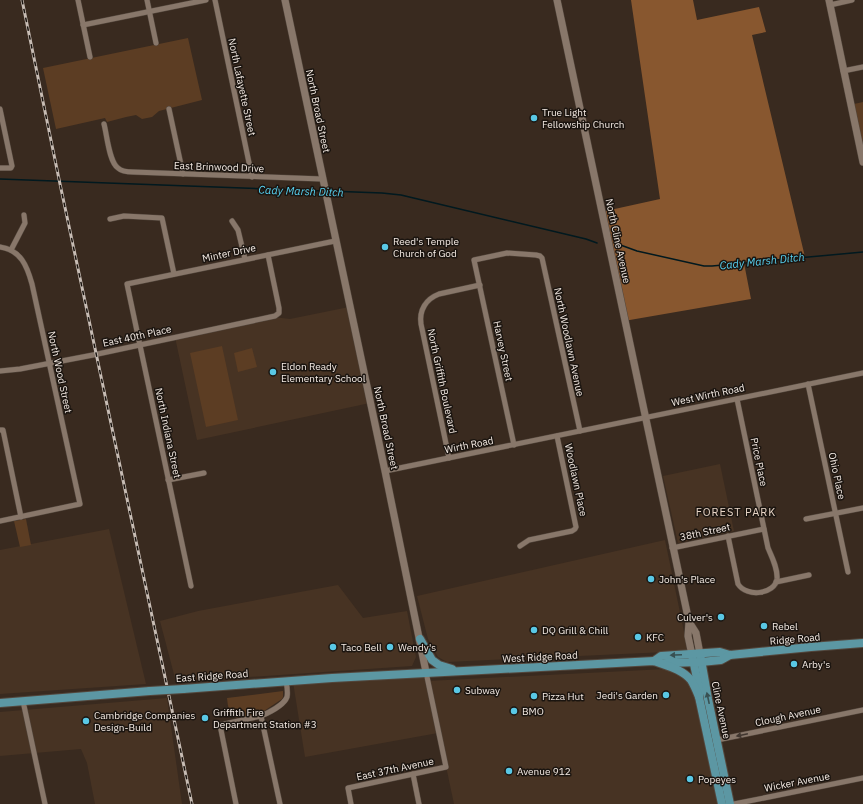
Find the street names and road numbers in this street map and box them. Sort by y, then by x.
street label: North Lafayette Street [225,37,259,137]
street label: North Broad Street [303,68,333,154]
street label: East Brinwood Drive [174,159,265,175]
street label: North Cline Avenue [603,197,633,285]
street label: Minter Drive [201,241,258,265]
street label: North Woodlawn Avenue [551,286,587,398]
street label: Harvey Street [490,320,516,383]
street label: East 40th Place [101,322,173,350]
street label: North Griffith Boulevard [425,327,459,435]
street label: North Wood Street [45,330,75,415]
street label: West Wirth Road [670,381,746,409]
street label: North Broad Street [371,385,401,471]
street label: North Indiana Street [152,387,184,480]
street label: Wirth Road [443,434,495,456]
street label: Price Place [747,436,771,488]
street label: Woodlawn Place [562,442,590,518]
street label: Ohio Place [826,451,848,501]
street label: 38th Street [679,520,732,544]
street label: Ridge Road [769,630,821,648]
street label: West Ridge Road [502,649,578,665]
street label: East Ridge Road [175,667,249,685]
street label: Cline Avenue [709,680,734,740]
street label: Clough Avenue [754,703,823,729]
street label: East 37th Avenue [355,754,435,784]
street label: Wicker Avenue [763,769,831,795]

